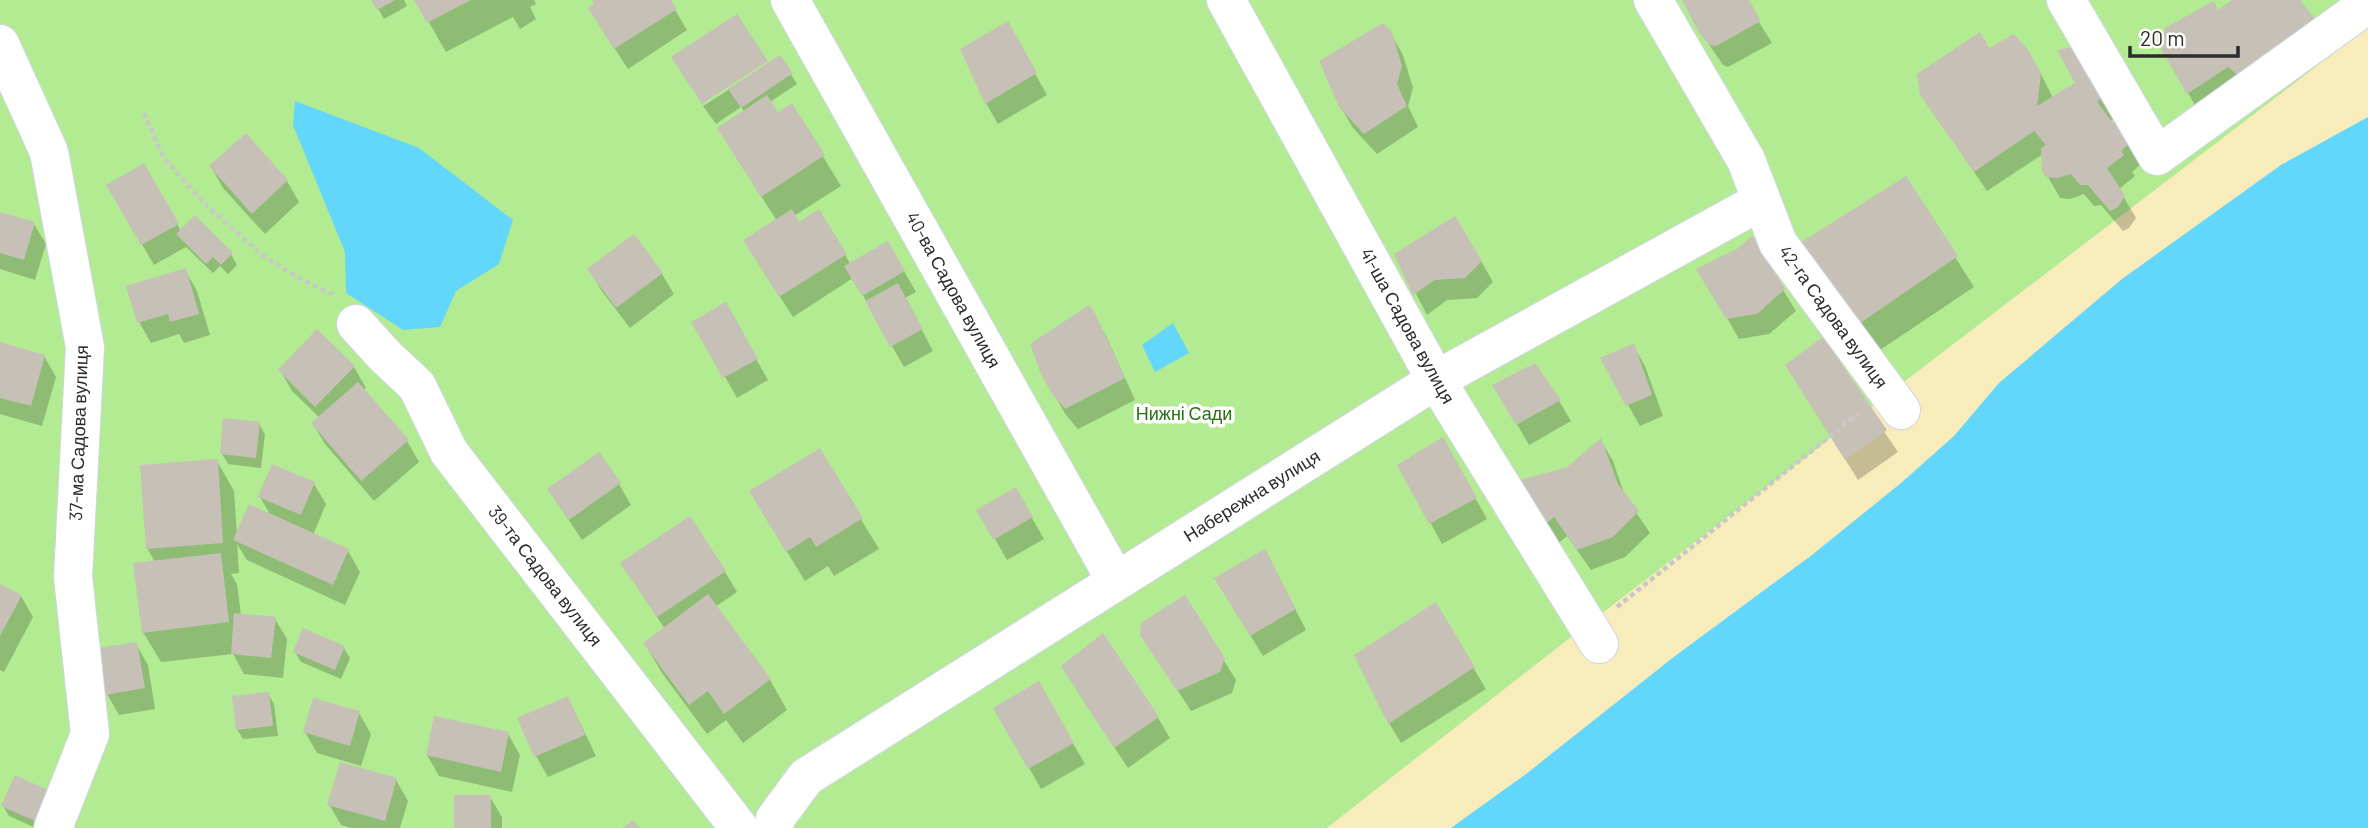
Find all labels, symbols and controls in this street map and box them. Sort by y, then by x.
scale bar [2130,14,2238,58]
text: 20 m [2140,25,2185,50]
street label: 40-ва Садова вулиця [902,208,1006,371]
street label: 42-га Садова вулиця [1774,241,1893,392]
street label: 41-ша Садова вулиця [1356,244,1460,407]
street label: 37-ма Садова вулиця [64,345,92,521]
park label: Нижні Сади [1136,402,1232,424]
street label: Набережна вулиця [1179,444,1324,546]
street label: 39-та Садова вулиця [484,501,608,650]

